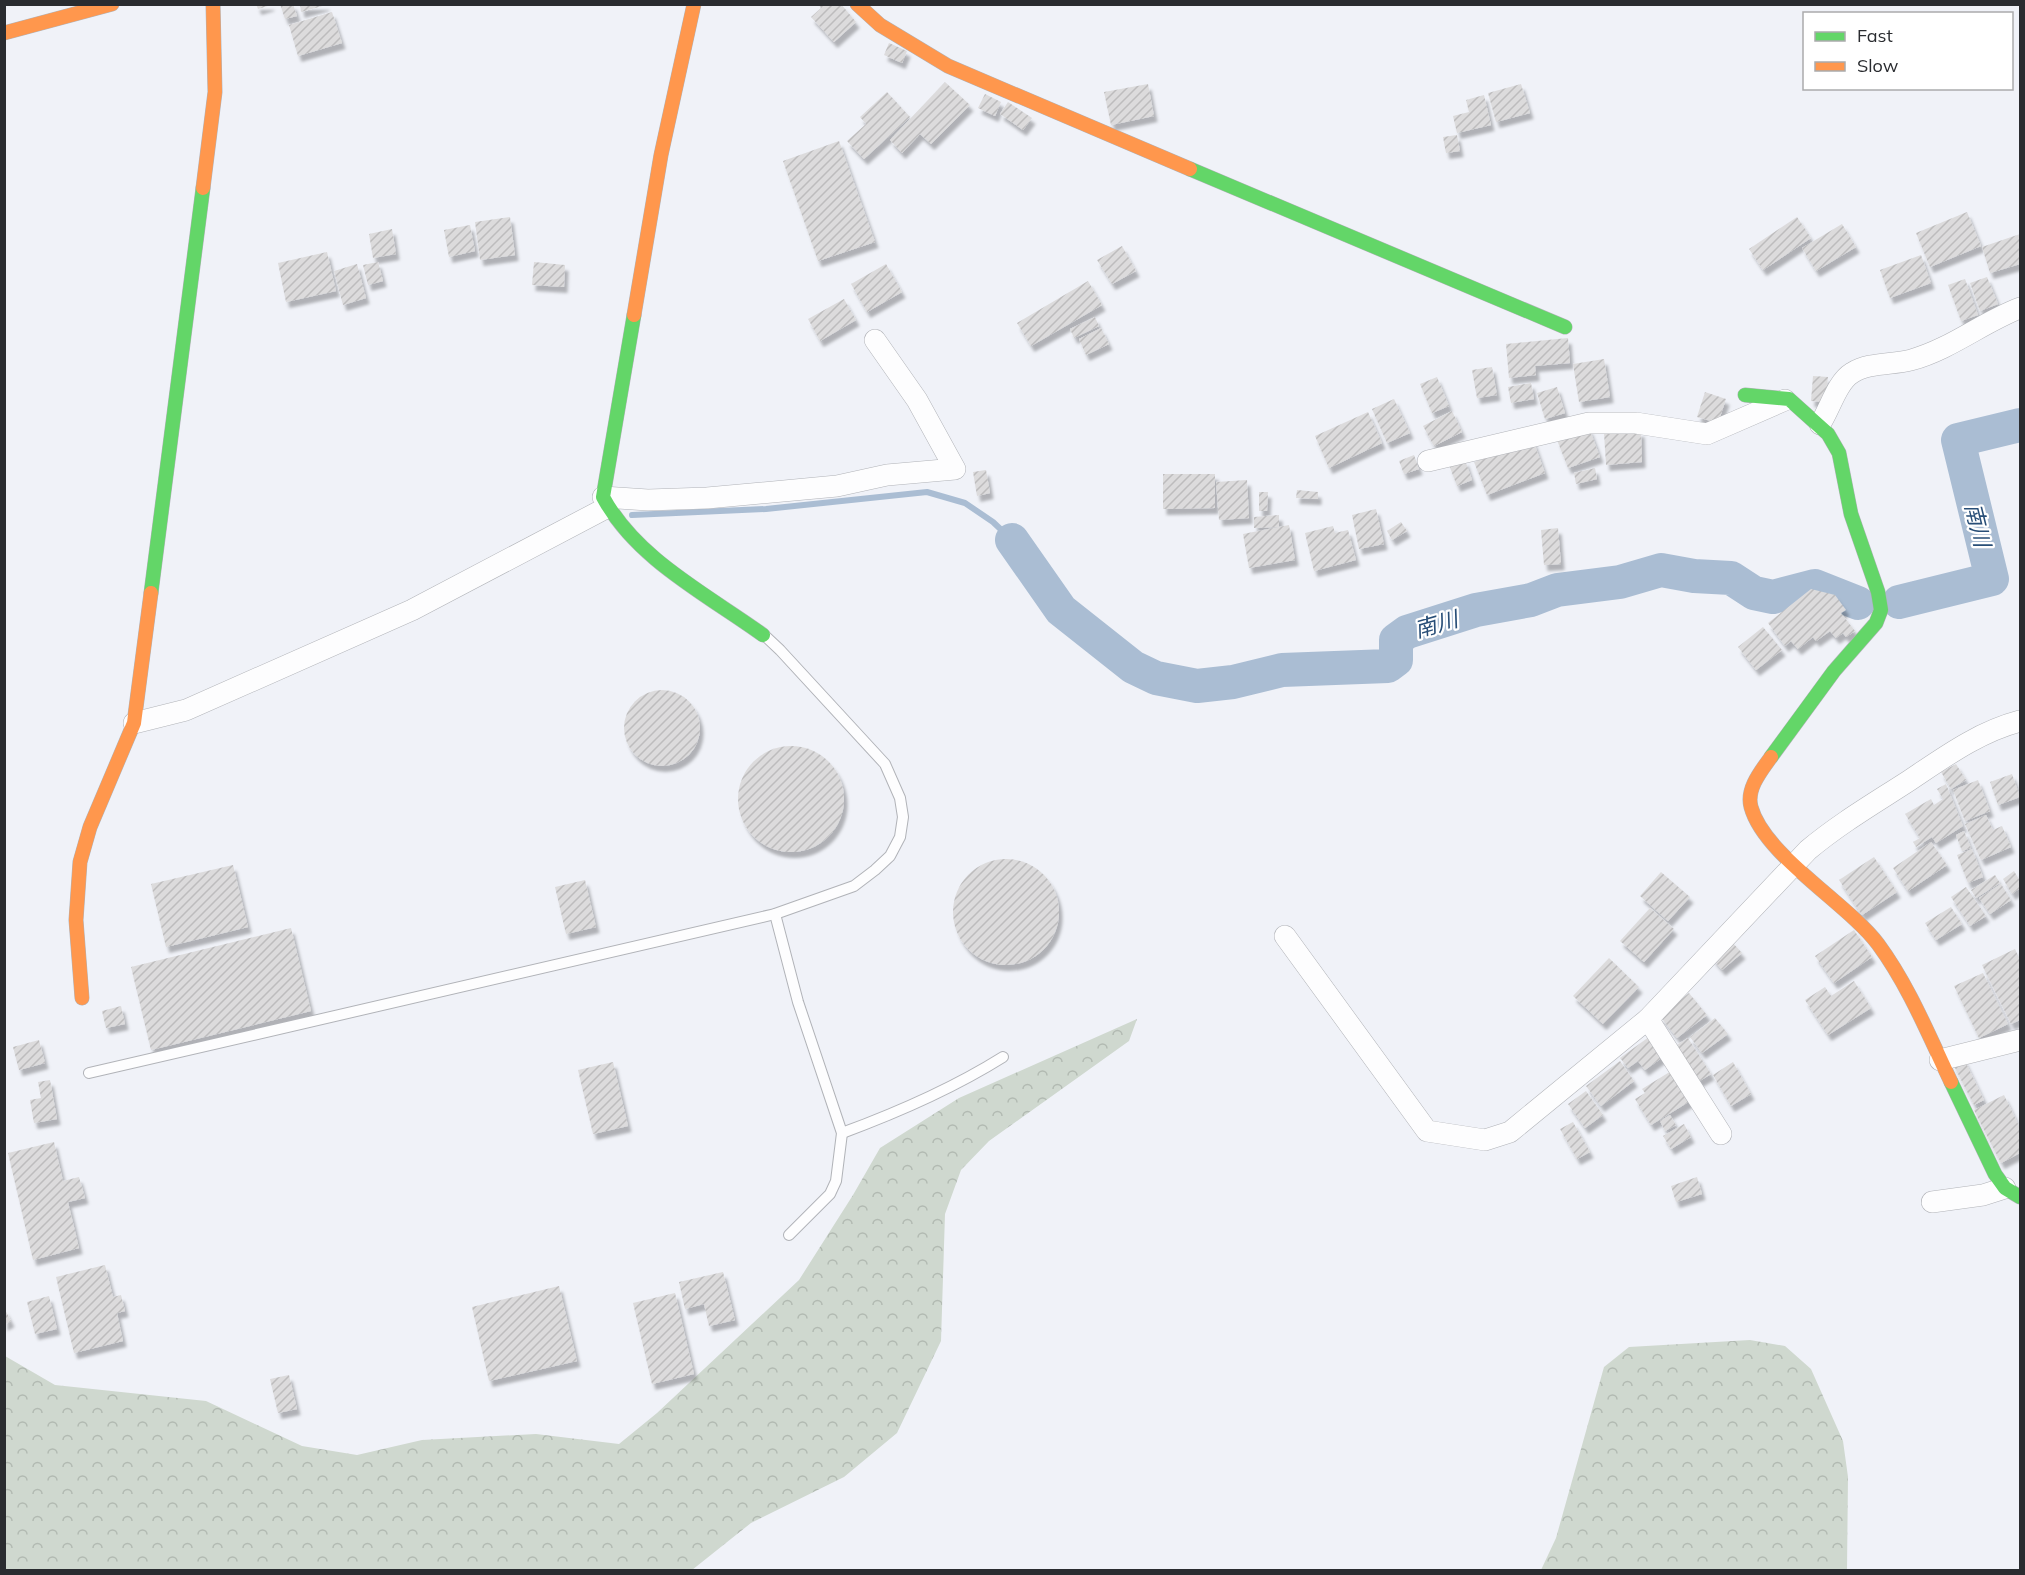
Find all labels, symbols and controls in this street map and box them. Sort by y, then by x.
legend [1803,12,2013,90]
text: Fast [1857,24,1893,47]
text: Slow [1857,54,1899,77]
water label: 南川 [1959,500,1997,552]
water label: 南川 [1411,604,1463,644]

